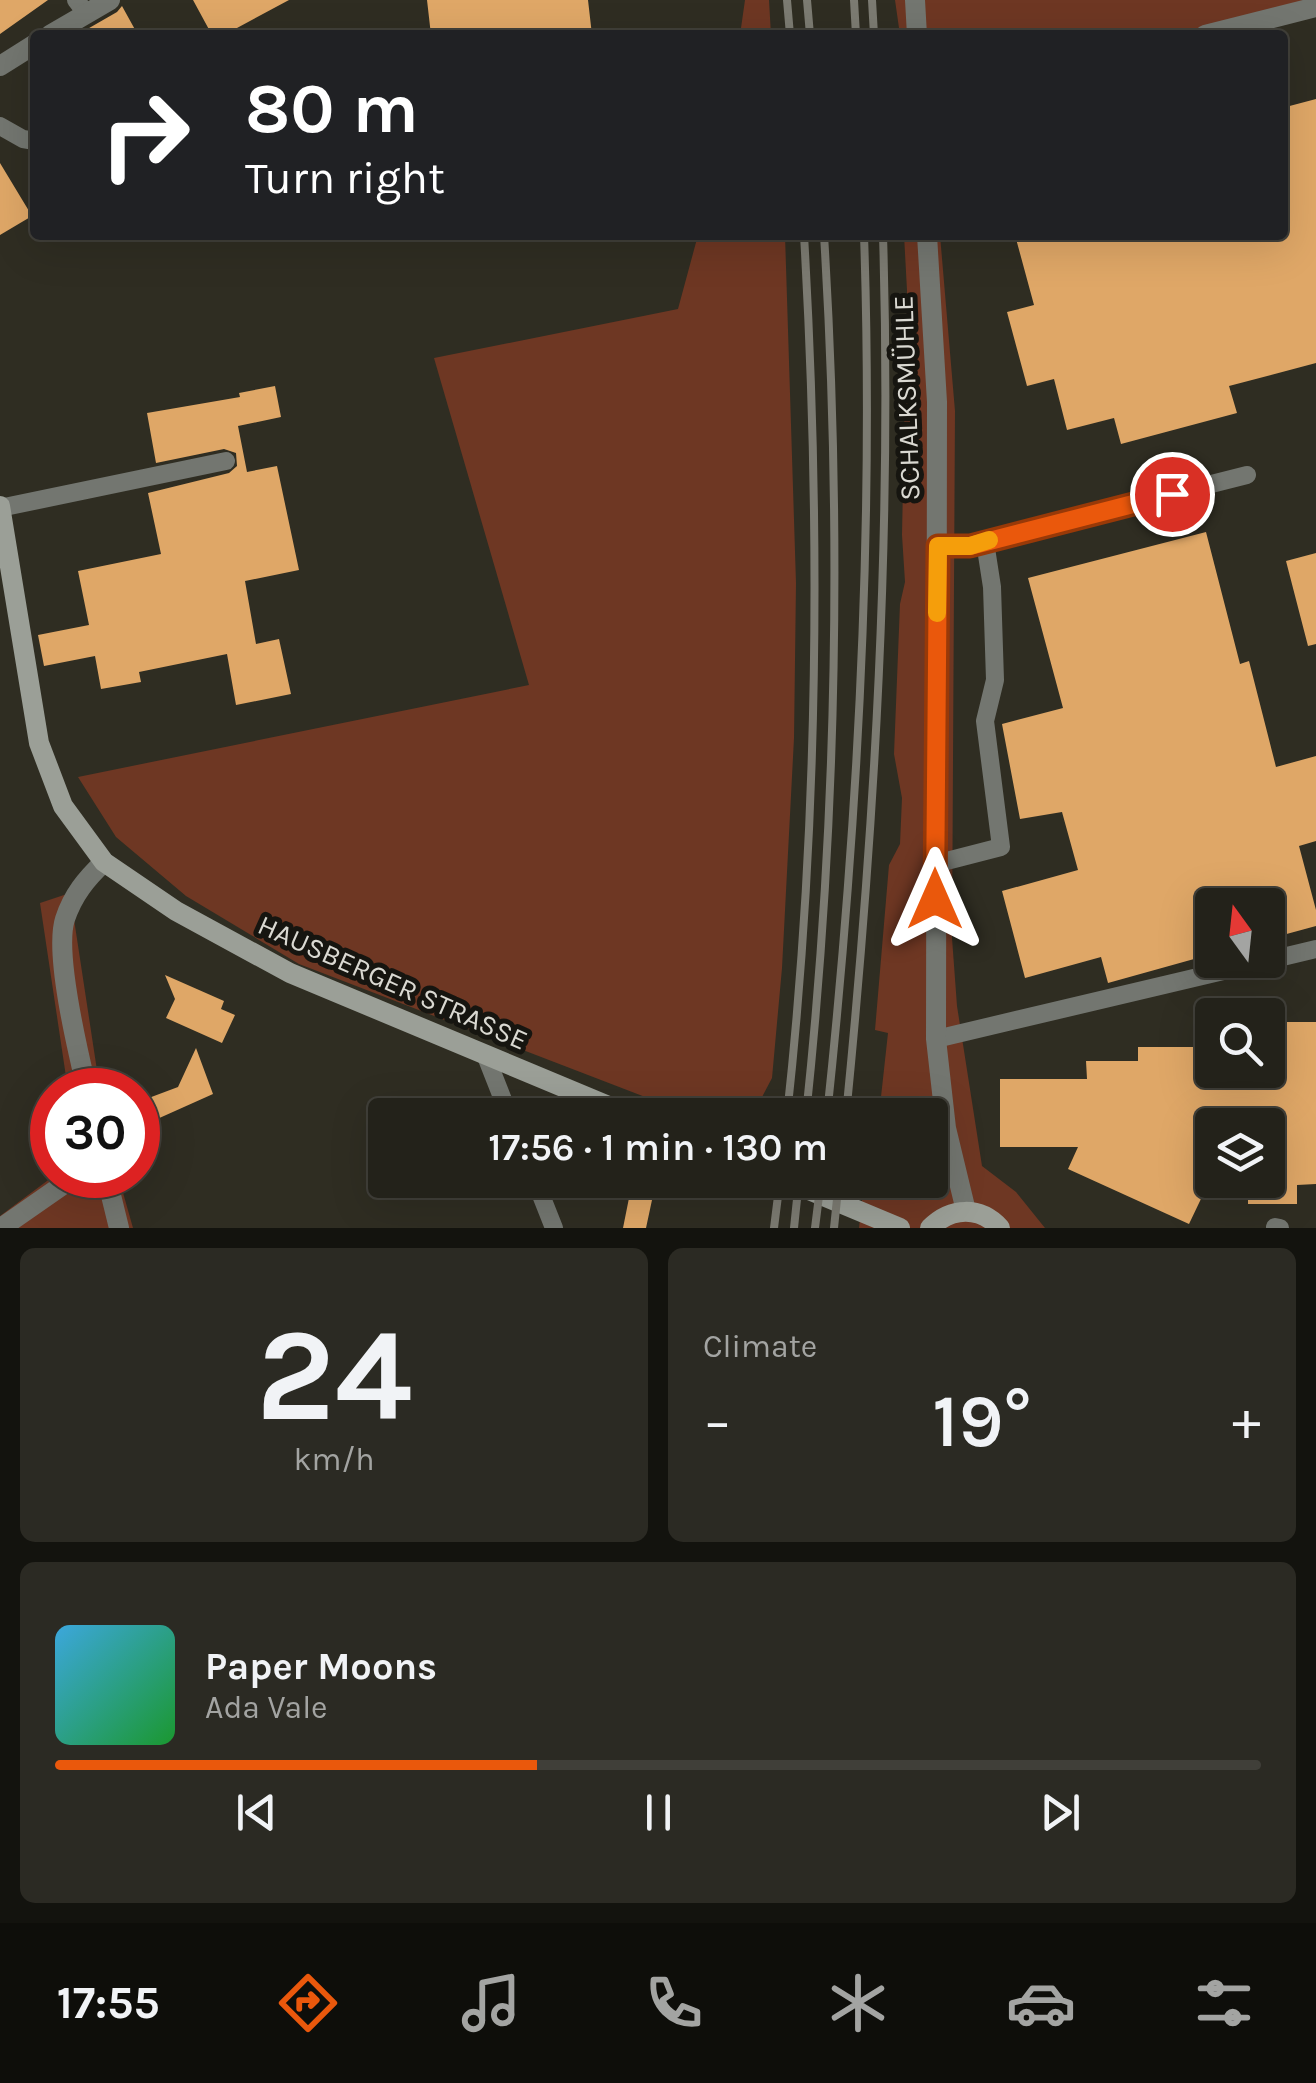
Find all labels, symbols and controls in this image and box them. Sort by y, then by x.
text: 80 m [245,68,419,150]
icon: right [80,70,210,200]
text: Turn right [245,152,445,204]
street label: SCHALKSMÜHLE [886,295,927,501]
pin [1130,452,1215,537]
icon: arrive [1145,467,1200,522]
position arrow [883,847,987,951]
north arrow [1195,888,1285,978]
map controls [1195,888,1285,1198]
street label: HAUSBERGER STRASSE [253,908,533,1057]
button: search [1195,998,1285,1088]
speed limit sign: 30 [30,1068,160,1198]
button: layers [1195,1108,1285,1198]
text: 17:56 · 1 min · 130 m [488,1125,828,1170]
text: 24 [256,1300,412,1452]
text: Climate [703,1328,817,1365]
text: 19° [932,1377,1032,1465]
text: − [703,1389,732,1453]
text: + [1232,1389,1261,1453]
text: km/h [293,1441,375,1478]
text: Paper Moons [205,1644,437,1689]
text: Ada Vale [205,1689,328,1726]
icon: previous [229,1785,284,1840]
icon: pause [631,1785,686,1840]
icon: next [1033,1785,1088,1840]
icon: directions [273,1968,343,2038]
icon: music [456,1968,526,2038]
icon: phone [639,1968,709,2038]
icon: climate [823,1968,893,2038]
icon: car [1006,1968,1076,2038]
icon: filters [1189,1968,1259,2038]
text: 17:55 [57,1977,160,2029]

